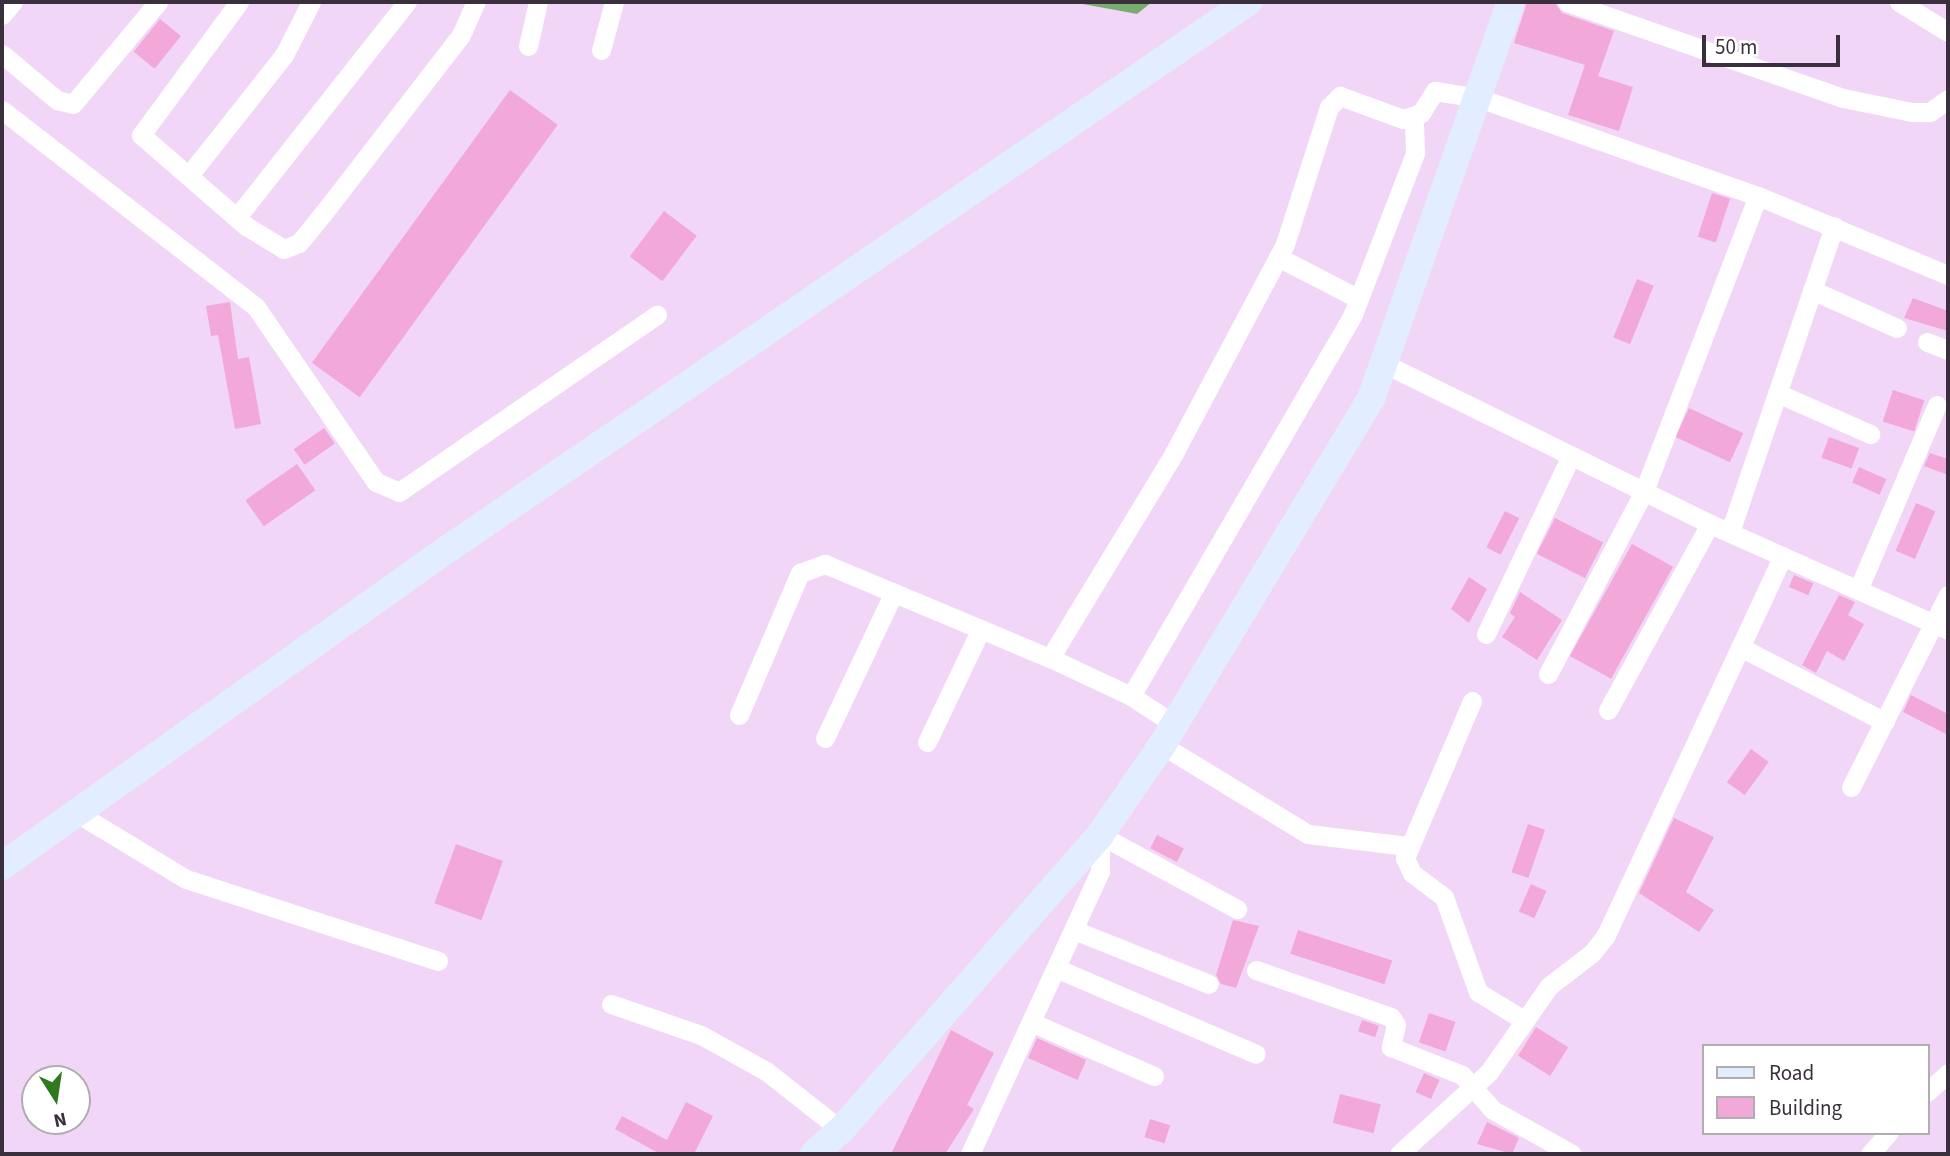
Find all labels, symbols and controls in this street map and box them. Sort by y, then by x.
scale bar [1705,21,1843,65]
text: 50 m [1715,32,1757,62]
legend [1702,1044,1929,1135]
text: Road [1769,1058,1814,1088]
north arrow [21,1065,91,1135]
text: Building [1769,1093,1842,1123]
text: N [51,1105,69,1134]

